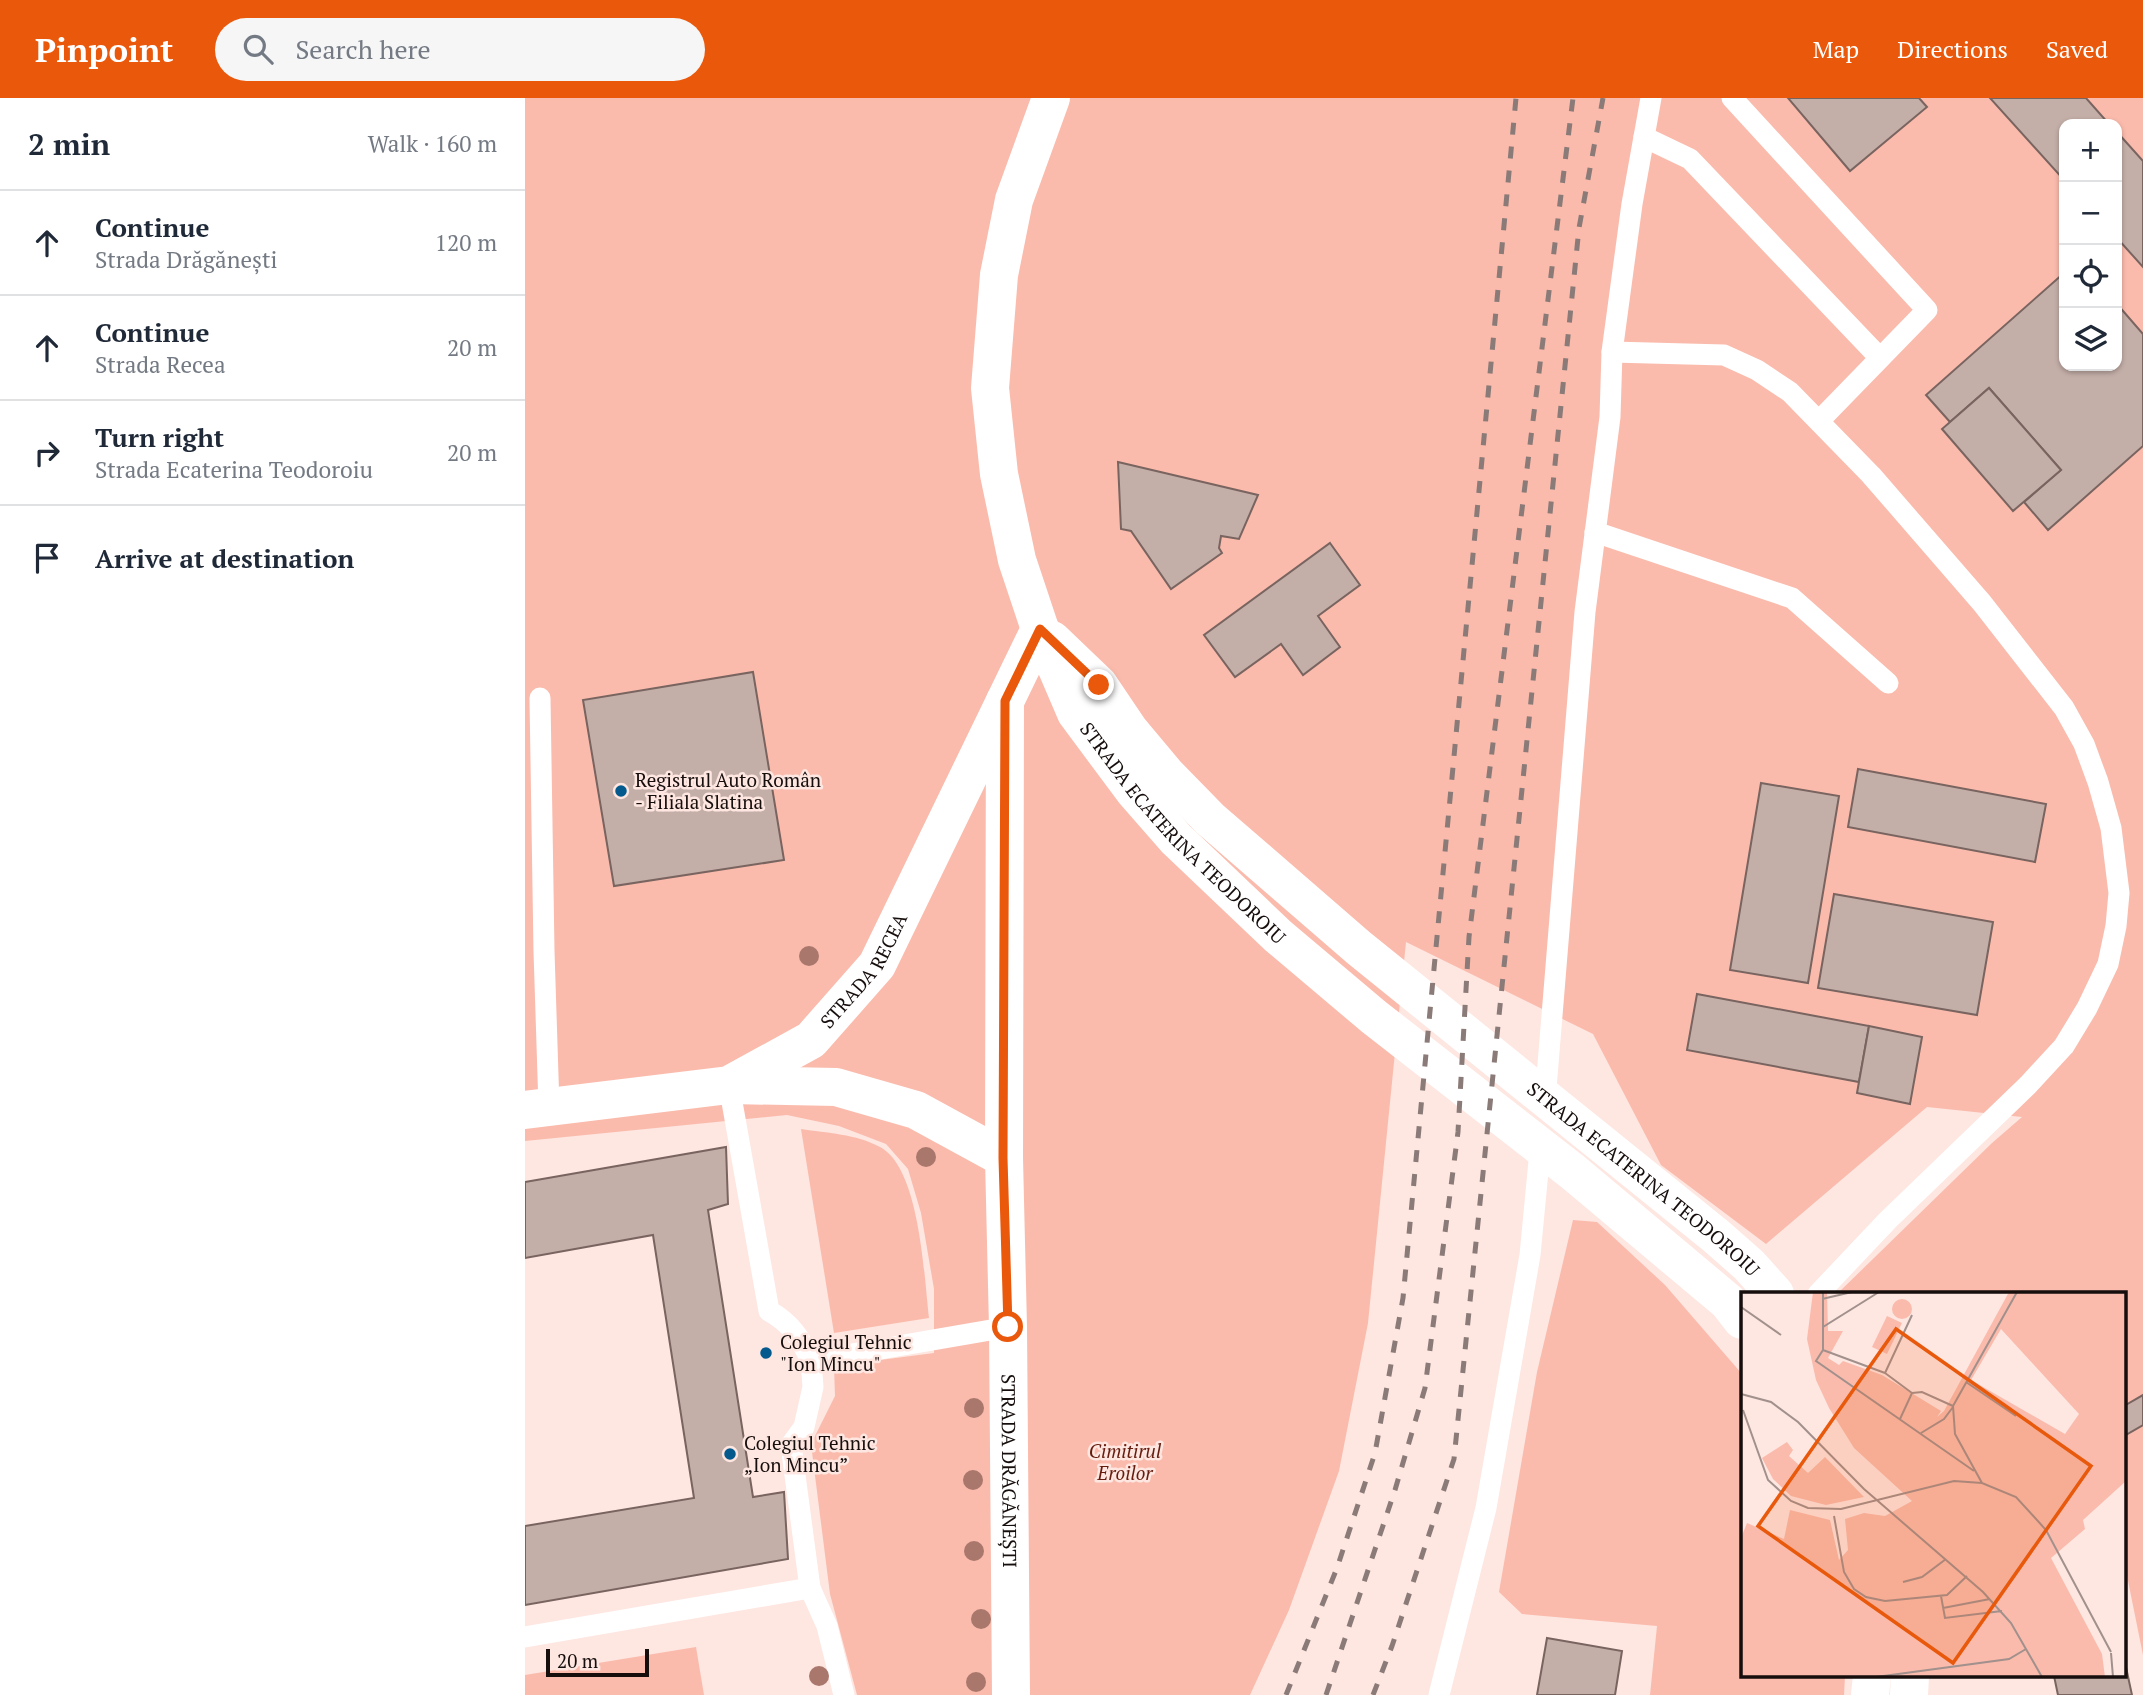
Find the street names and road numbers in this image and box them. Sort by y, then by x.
street label: STRADA ECATERINA TEODOROIU [1075,717,1292,949]
street label: STRADA RECEA [814,909,912,1033]
street label: STRADA ECATERINA TEODOROIU [1522,1076,1766,1281]
street label: STRADA DRĂGĂNEȘTI [996,1374,1023,1568]

